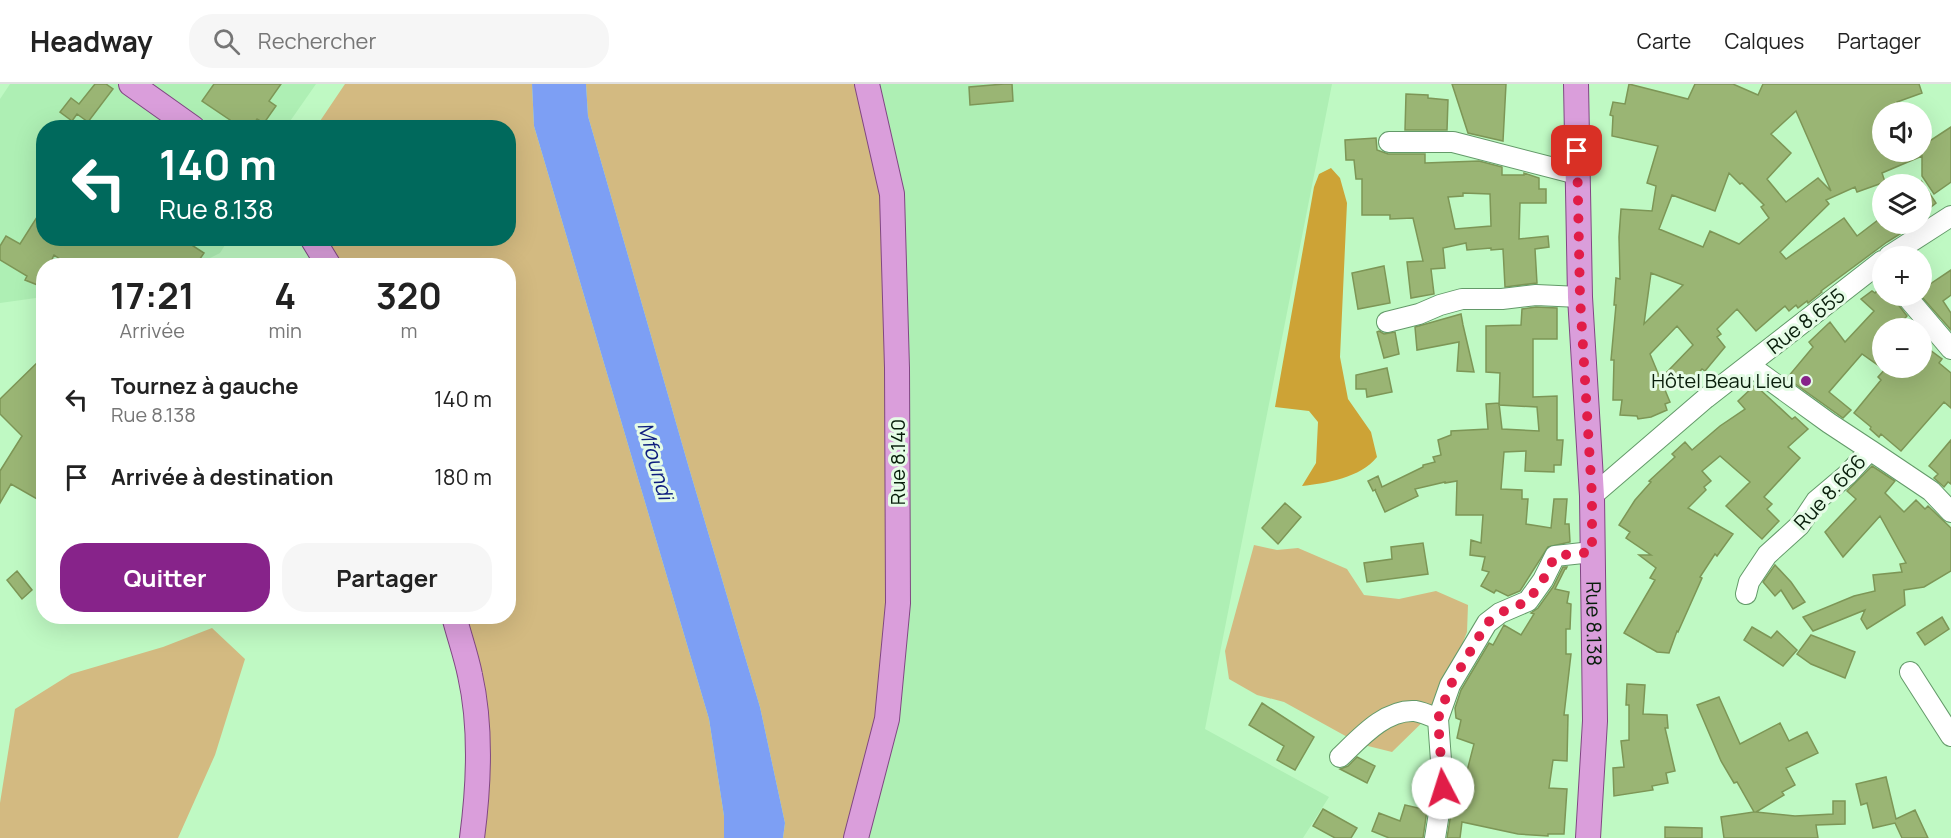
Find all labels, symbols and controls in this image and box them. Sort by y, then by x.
search box [189,14,609,68]
text: Headway [30,22,153,60]
icon: search [210,25,243,58]
text: Rechercher [258,26,376,56]
text: Carte [1637,27,1691,55]
text: Calques [1724,27,1804,55]
text: Partager [1837,27,1921,55]
map controls [1872,102,1932,378]
button: sound [1872,102,1932,162]
pin [1551,125,1602,176]
icon: arrive [1560,134,1593,167]
text: 140 m [159,135,277,193]
icon: left [60,144,138,222]
button: layers [1872,174,1932,234]
text: Rue 8.138 [159,190,274,227]
button: + [1872,246,1932,306]
text: 17:21 [110,271,194,320]
text: 4 [274,271,296,320]
text: 320 [376,271,442,320]
street label: Rue 8.655 [1761,282,1850,360]
text: Arrivée [120,317,185,344]
text: min [268,317,302,344]
text: m [400,317,417,344]
button: − [1872,318,1932,378]
place label: Hôtel Beau Lieu [1651,367,1794,394]
text: Tournez à gauche [111,371,298,401]
marker: Hôtel Beau Lieu [1799,374,1813,388]
icon: left [60,383,93,416]
text: 140 m [434,384,492,414]
text: Rue 8.138 [111,401,196,428]
water label: Mfoundi [632,419,681,506]
street label: Rue 8.140 [884,419,911,505]
street label: Rue 8.666 [1788,448,1872,535]
icon: arrive [60,461,93,494]
text: Arrivée à destination [111,462,334,492]
text: 180 m [434,462,492,492]
button: Quitter [60,543,270,612]
button: Partager [282,543,492,612]
street label: Rue 8.138 [1580,581,1608,666]
position arrow [1411,756,1475,820]

